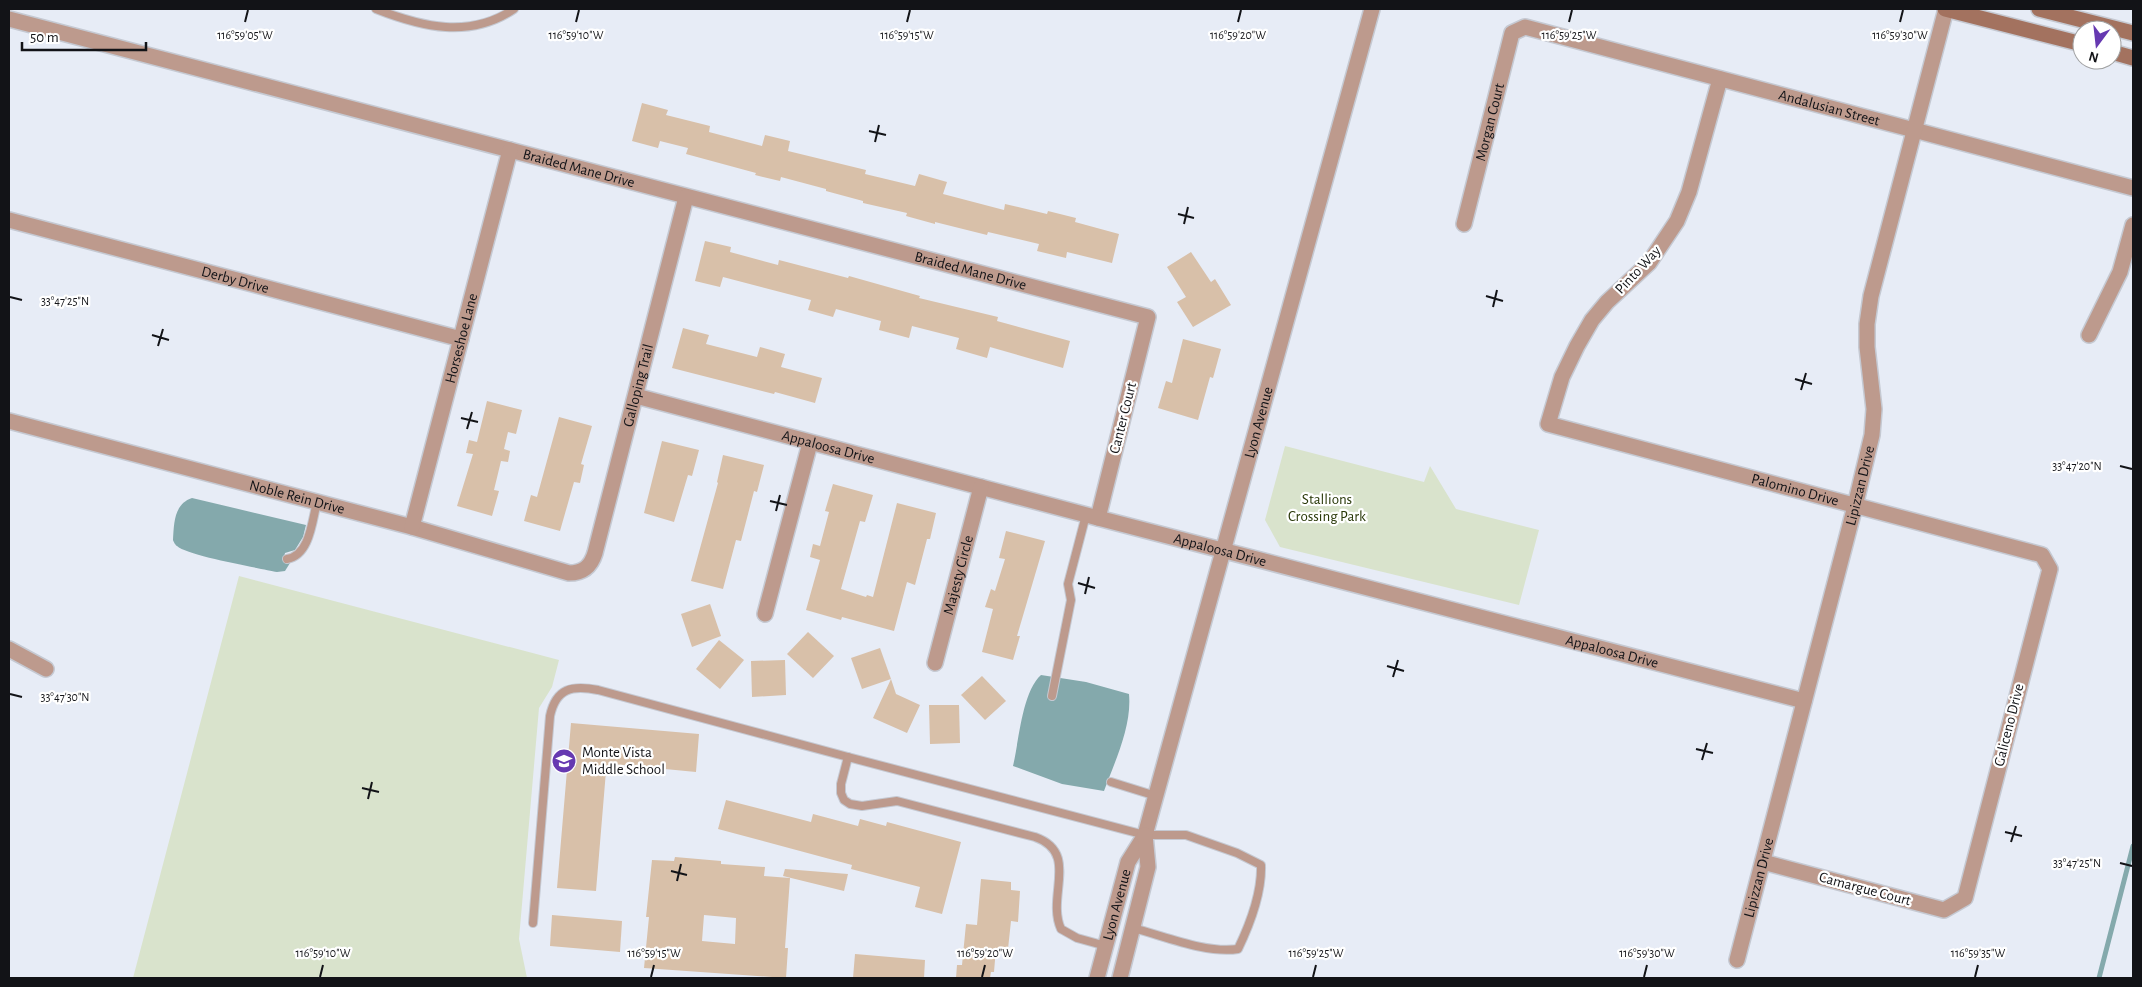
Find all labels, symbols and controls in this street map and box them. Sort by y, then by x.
scale bar [22,20,146,52]
north arrow [2072,20,2122,70]
text: 116°59'05"W [217,29,273,41]
text: 116°59'10"W [549,29,604,41]
text: 116°59'15"W [880,29,934,41]
text: 116°59'20"W [1210,29,1266,41]
text: 116°59'25"W [1542,29,1597,41]
text: 116°59'30"W [1872,29,1928,41]
text: 50 m [30,30,59,45]
text: N [2087,49,2100,65]
street label: Morgan Court [1473,81,1507,163]
street label: Andalusian Street [1777,87,1882,128]
street label: Braided Mane Drive [521,146,636,190]
street label: Pinto Way [1612,243,1664,297]
street label: Braided Mane Drive [913,249,1028,292]
street label: Derby Drive [200,264,271,296]
street label: Horseshoe Lane [442,292,480,385]
text: 33°47'25"N [41,295,89,307]
street label: Galloping Trail [620,342,656,428]
street label: Canter Court [1107,381,1139,455]
street label: Lyon Avenue [1241,385,1275,460]
street label: Appaloosa Drive [780,427,876,466]
street label: Lipizzan Drive [1843,444,1877,527]
text: 33°47'20"N [2052,460,2102,472]
street label: Palomino Drive [1750,471,1841,508]
street label: Noble Rein Drive [248,477,347,517]
park label: Stallions Crossing Park [1288,492,1366,524]
street label: Appaloosa Drive [1172,530,1268,569]
street label: Majesty Circle [940,534,976,616]
street label: Appaloosa Drive [1564,632,1660,671]
street label: Galiceno Drive [1991,682,2027,768]
text: 33°47'30"N [40,691,90,703]
place label: Monte Vista Middle School [582,745,665,777]
school or university icon: Monte Vista Middle School [551,748,577,774]
street label: Lipizzan Drive [1741,836,1776,919]
text: 33°47'25"N [2053,857,2101,869]
street label: Lyon Avenue [1100,867,1133,942]
street label: Camargue Court [1817,870,1913,909]
text: 116°59'10"W [296,947,351,959]
text: 116°59'15"W [627,947,681,959]
text: 116°59'20"W [957,947,1013,959]
text: 116°59'25"W [1289,947,1344,959]
text: 116°59'30"W [1619,947,1675,959]
text: 116°59'35"W [1951,947,2005,959]

